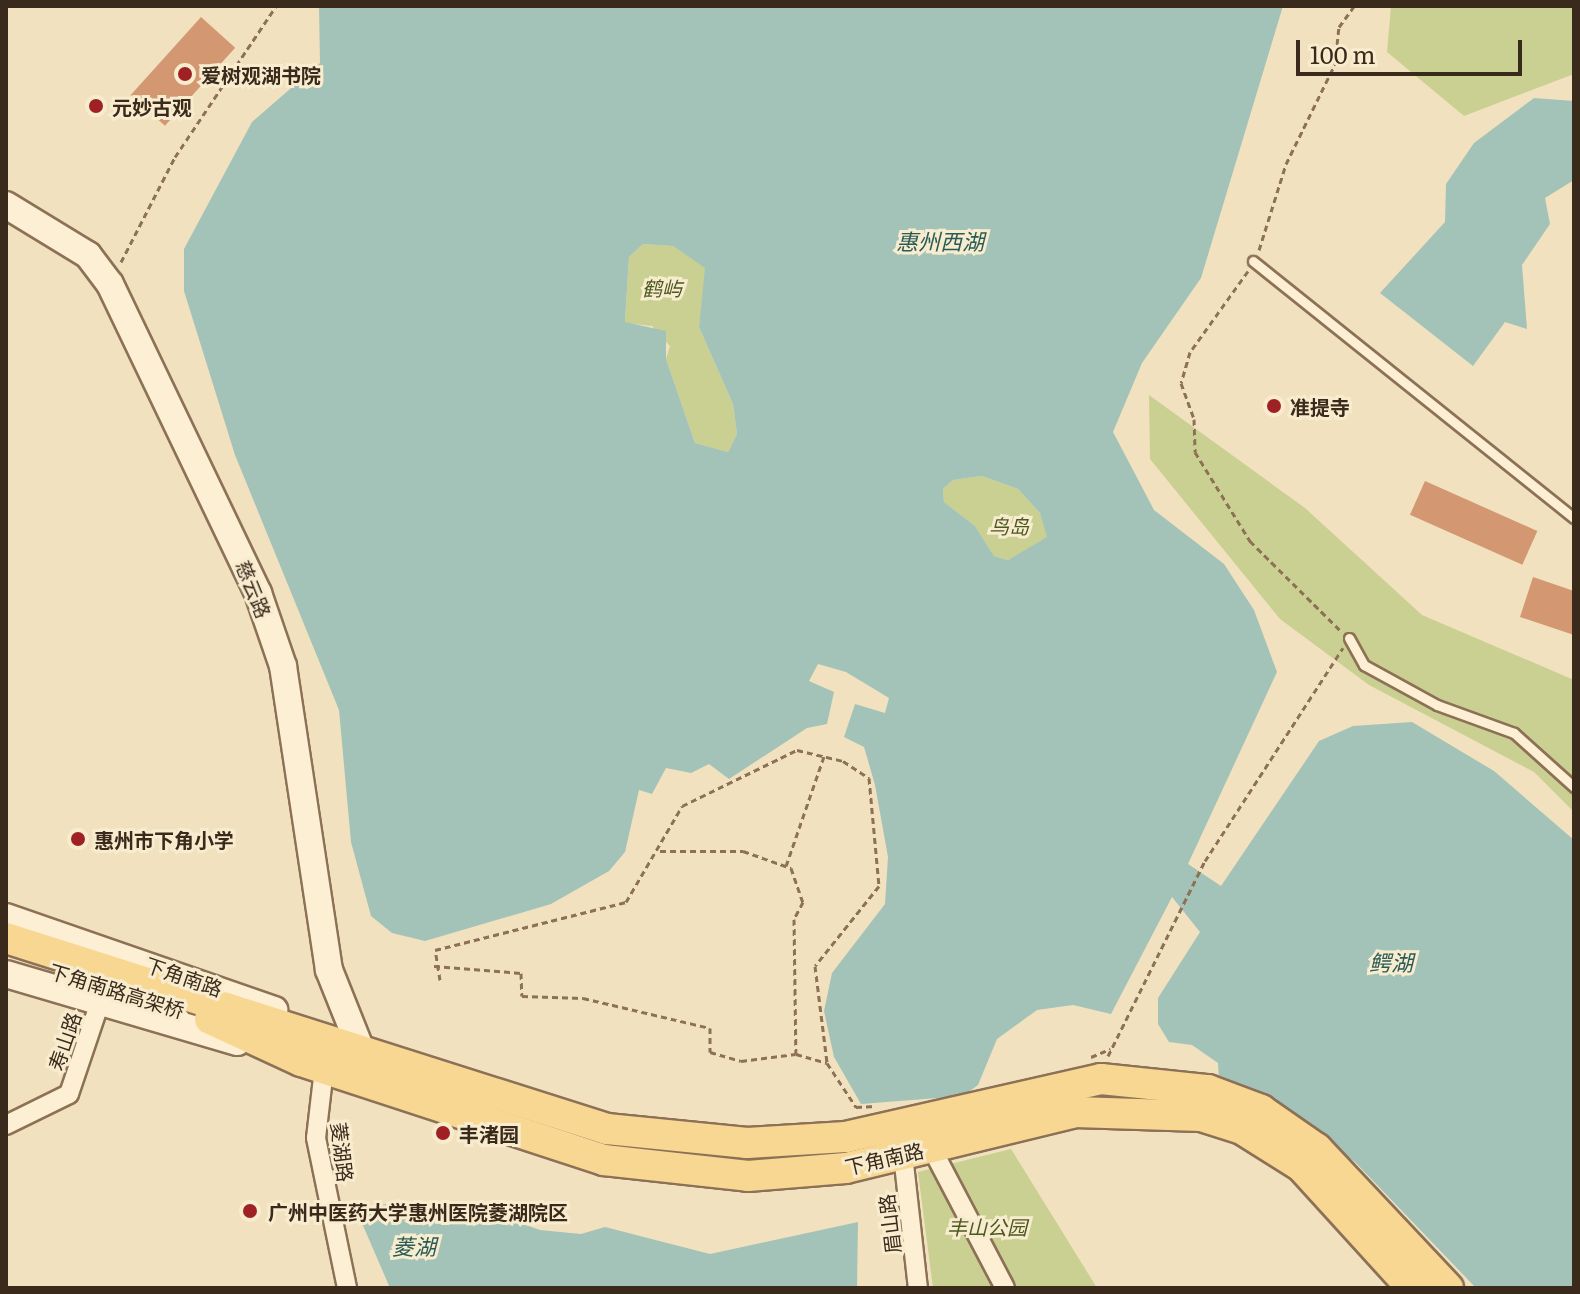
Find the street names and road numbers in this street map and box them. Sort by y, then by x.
street label: 慈云路 [232,557,276,621]
street label: 下角南路 [142,952,226,1000]
street label: 下角南路高架桥 [47,958,187,1022]
street label: 寿山路 [43,1009,85,1073]
street label: 菱湖路 [327,1121,359,1183]
street label: 下角南路 [842,1137,926,1179]
street label: 眉山路 [873,1193,905,1255]

